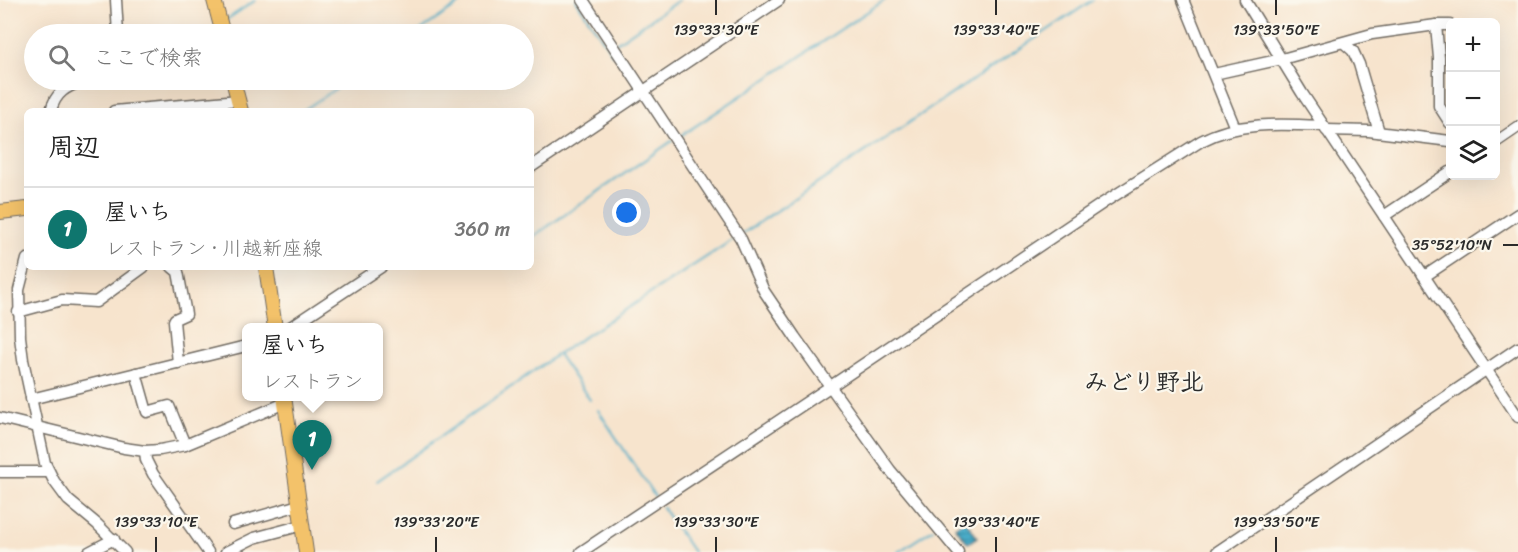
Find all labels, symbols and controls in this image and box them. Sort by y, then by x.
text: 139°33'30"E [674,17,760,43]
text: 139°33'40"E [953,17,1041,43]
text: 139°33'50"E [1233,17,1320,43]
map controls [1446,18,1500,180]
button: + [1446,18,1500,72]
search box [24,24,534,90]
text: ここで検索 [93,38,203,77]
icon: search [45,41,78,74]
button: − [1446,72,1500,126]
text: 周辺 [48,124,100,170]
button: layers [1446,126,1500,180]
text: 屋いち [105,192,171,231]
your location [612,198,641,227]
text: 1 [63,212,72,247]
text: 360 m [454,212,510,247]
text: レストラン · 川越新座線 [105,231,322,266]
text: 35°52'10"N [1412,232,1492,258]
popup [242,323,383,401]
text: 屋いち [262,325,328,364]
district label: みどり野北 [1084,361,1204,403]
text: レストラン [262,364,363,399]
pin: 1 [292,420,332,470]
text: 139°33'10"E [115,509,199,535]
text: 139°33'20"E [393,509,480,535]
text: 139°33'30"E [674,509,760,535]
text: 139°33'40"E [953,509,1041,535]
text: 139°33'50"E [1233,509,1320,535]

